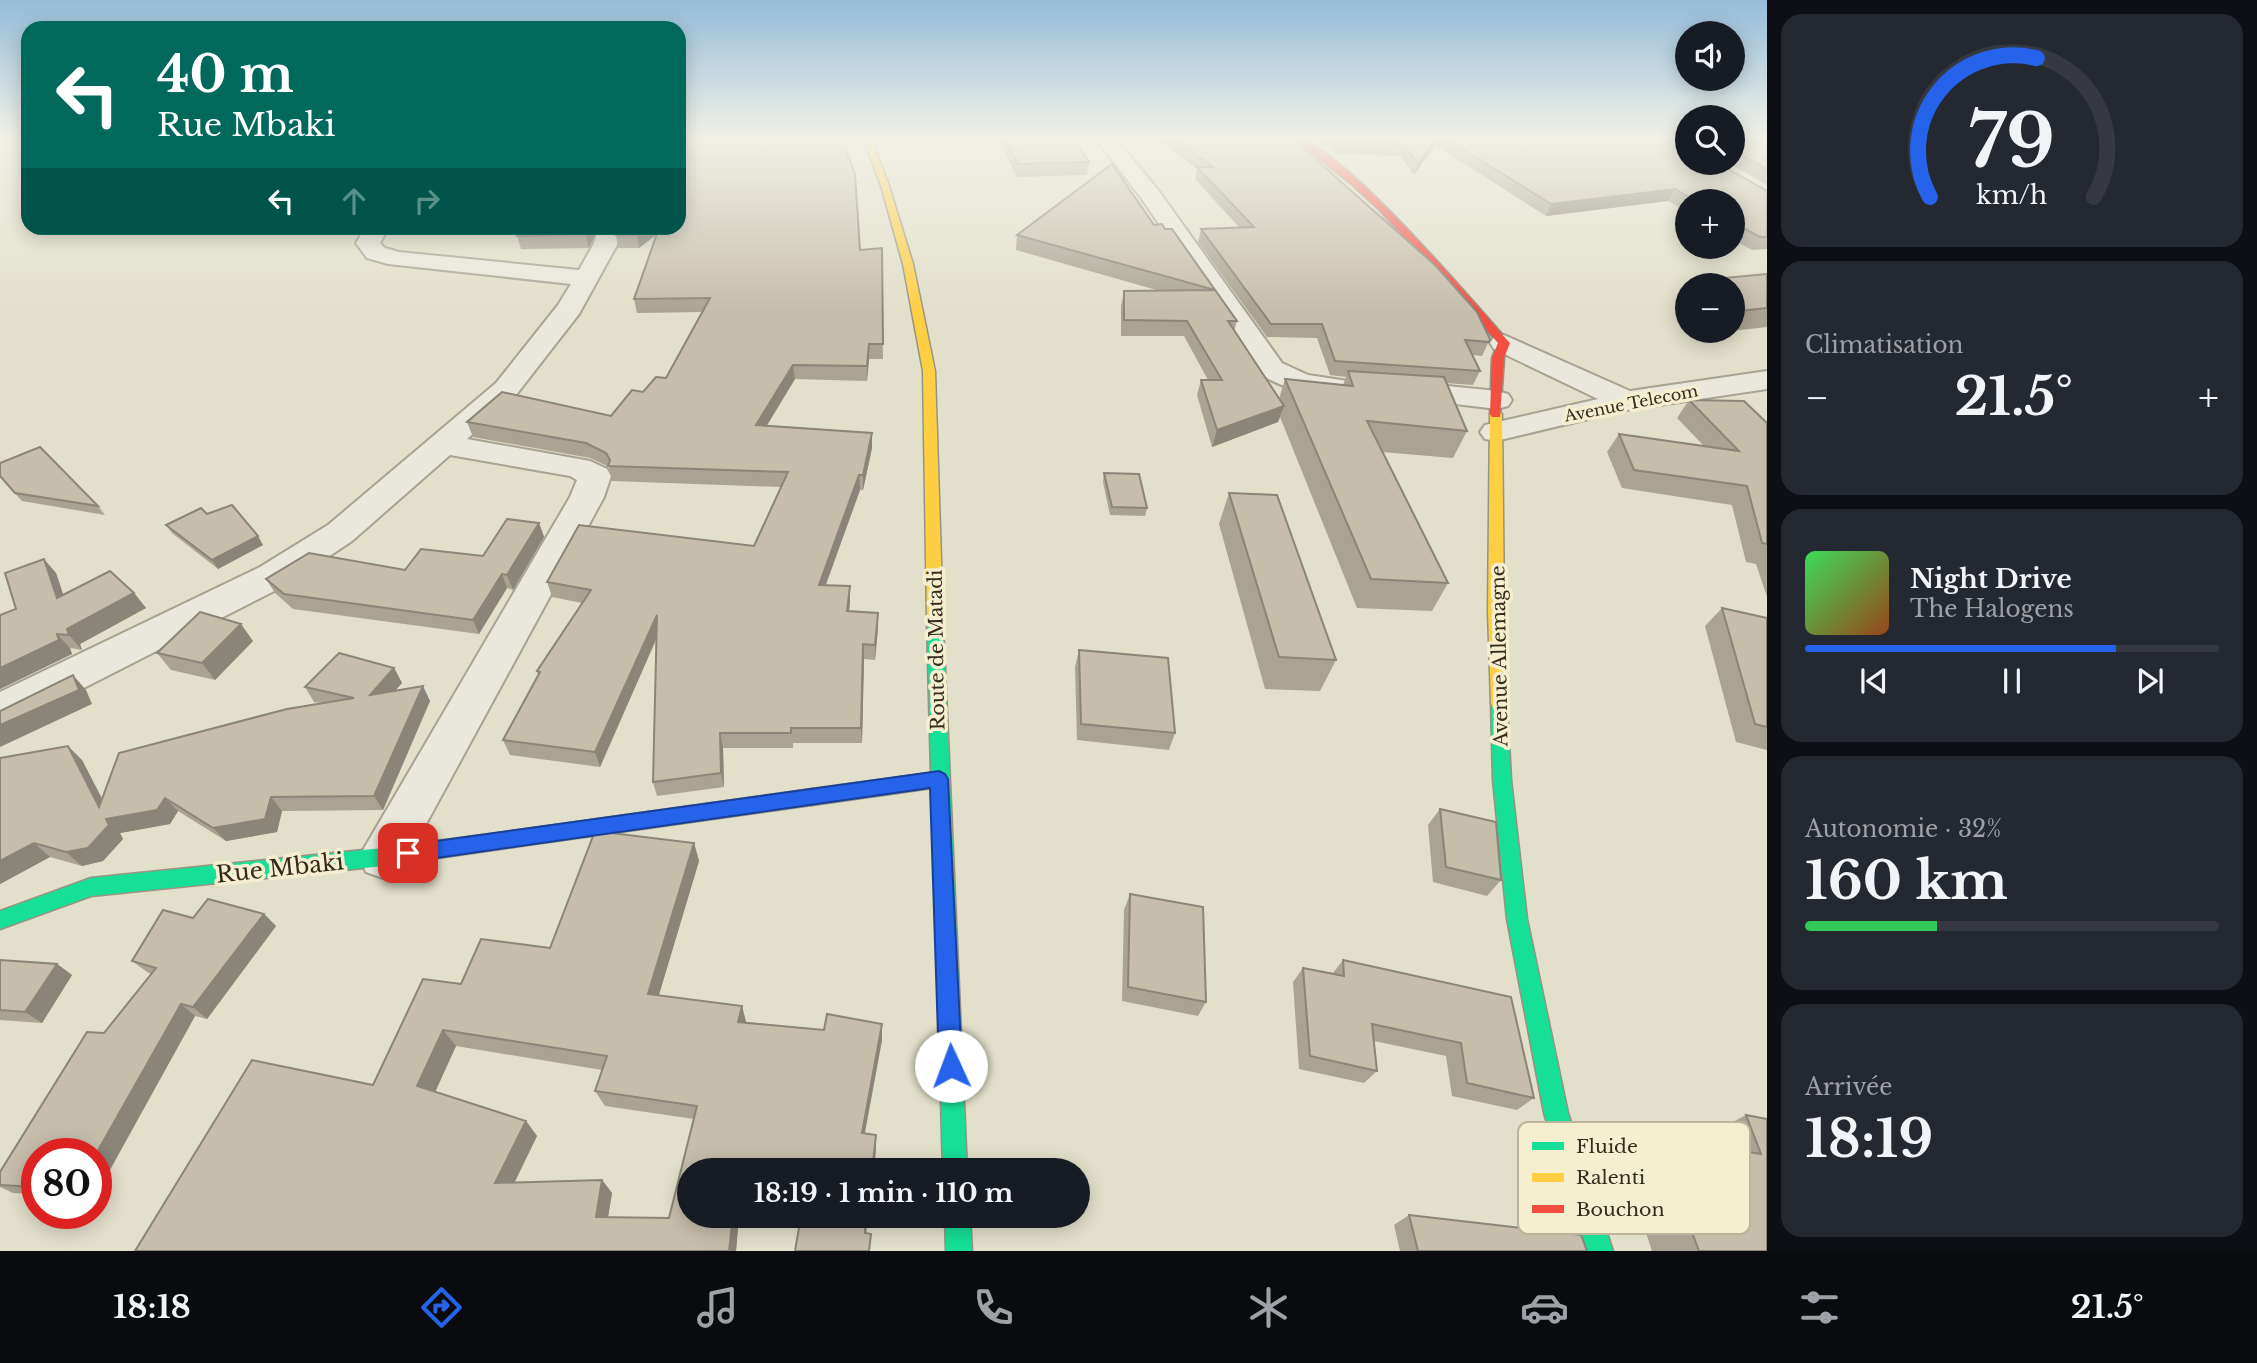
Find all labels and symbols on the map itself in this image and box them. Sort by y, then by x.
street label: Avenue Telecom [1561,380,1700,426]
street label: Avenue Allemagne [1486,565,1513,748]
street label: Route de Matadi [924,569,949,731]
pin [378,823,438,883]
street label: Rue Mbaki [215,847,345,889]
position arrow [914,1029,988,1103]
legend [1518,1122,1750,1234]
text: Fluide [1576,1135,1638,1158]
speed limit sign: 80 [21,1138,112,1229]
text: Ralenti [1576,1166,1646,1189]
text: Bouchon [1576,1198,1665,1221]

